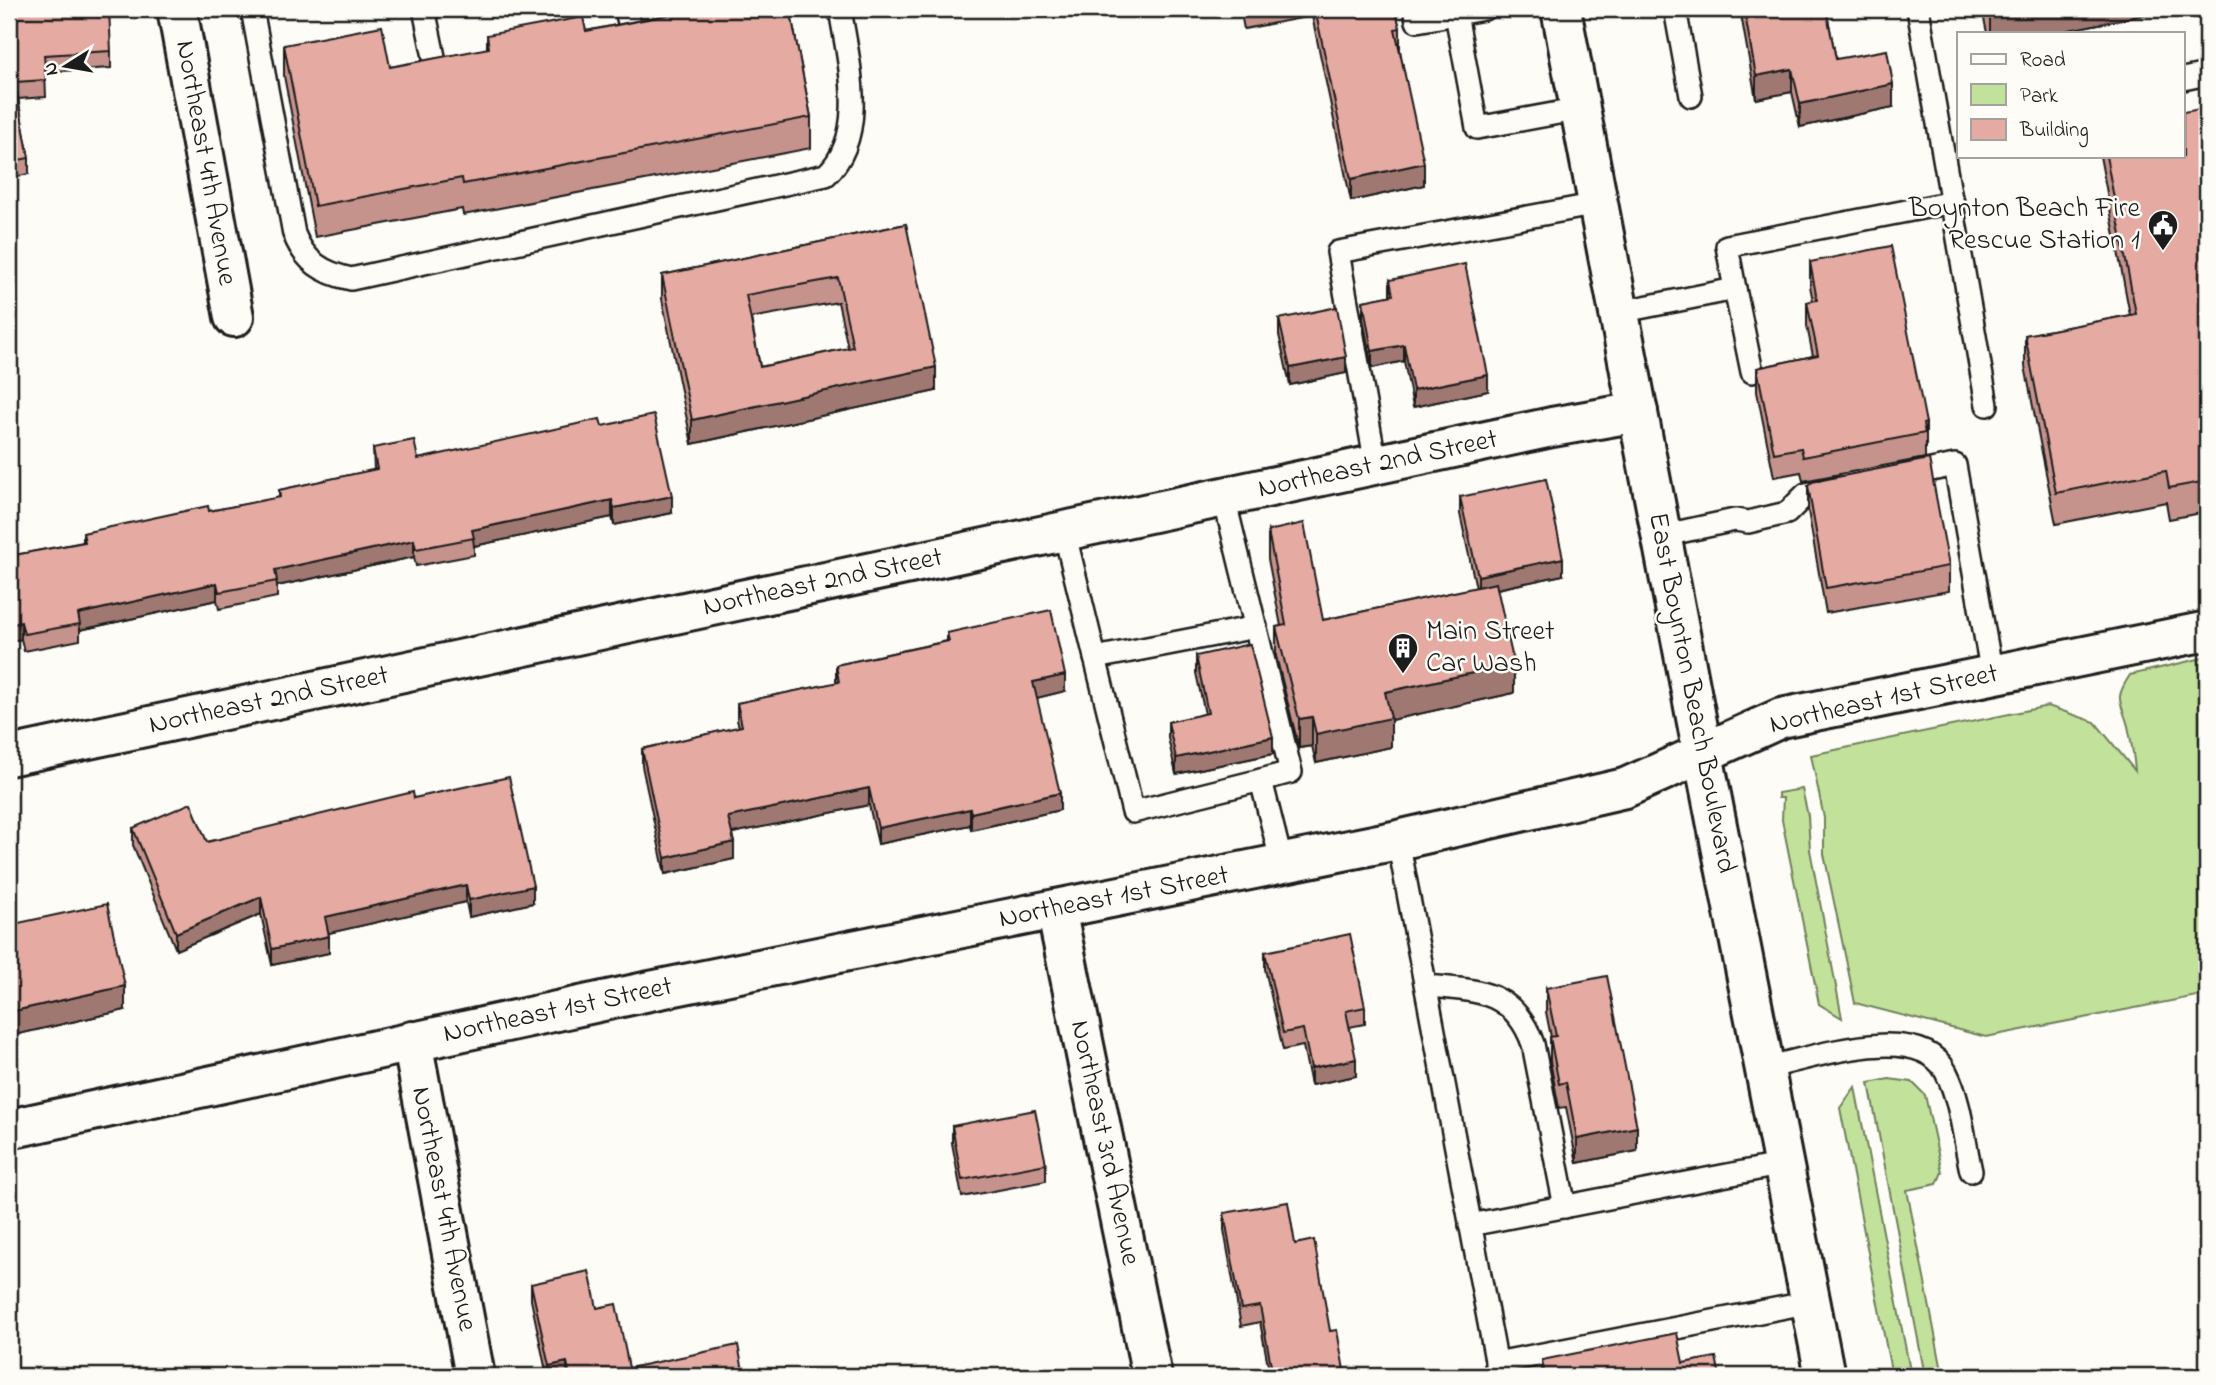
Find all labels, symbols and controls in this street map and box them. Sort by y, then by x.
north arrow [32,32,102,102]
legend [1957,32,2184,158]
street label: Northeast 4th Avenue [163,37,247,289]
text: Road [2020,46,2066,76]
text: N [37,60,66,78]
text: Park [2020,82,2059,112]
text: Building [2019,116,2089,148]
place label: Boynton Beach Fire Rescue Station 1 [1908,189,2140,262]
public building icon: Boynton Beach Fire Rescue Station 1 [2146,208,2180,252]
street label: Northeast 2nd Street [1254,420,1502,510]
street label: East Boynton Beach Boulevard [1636,509,1746,877]
street label: Northeast 2nd Street [699,538,947,628]
place label: Main Street Car Wash [1426,612,1555,685]
building icon: Main Street Car Wash [1386,631,1420,675]
street label: Northeast 1st Street [1766,654,2002,746]
street label: Northeast 2nd Street [145,656,393,746]
street label: Northeast 1st Street [996,856,1232,940]
street label: Northeast 1st Street [440,967,676,1055]
street label: Northeast 3rd Avenue [1058,1017,1150,1270]
street label: Northeast 4th Avenue [399,1083,487,1335]

